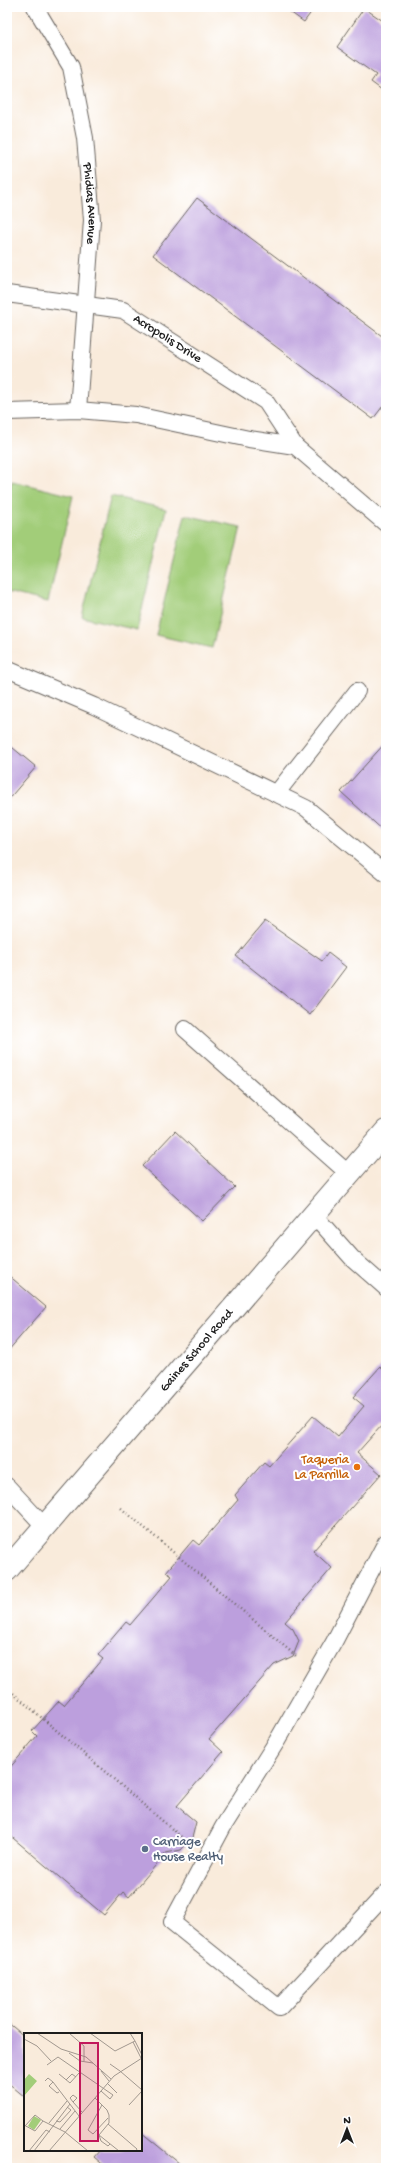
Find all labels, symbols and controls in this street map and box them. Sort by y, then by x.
street label: Phidias Avenue [80,161,100,245]
street label: Acropolis Drive [130,311,205,366]
street label: Gaines School Road [157,1305,237,1395]
place label: Taqueria La Parrilla [295,1453,350,1483]
marker: Taqueria La Parrilla [352,1462,362,1472]
place label: Carriage House Realty [153,1835,224,1865]
marker: Carriage House Realty [140,1844,150,1854]
inset map [24,2033,142,2151]
north arrow [327,2109,367,2149]
text: N [343,2115,351,2127]

